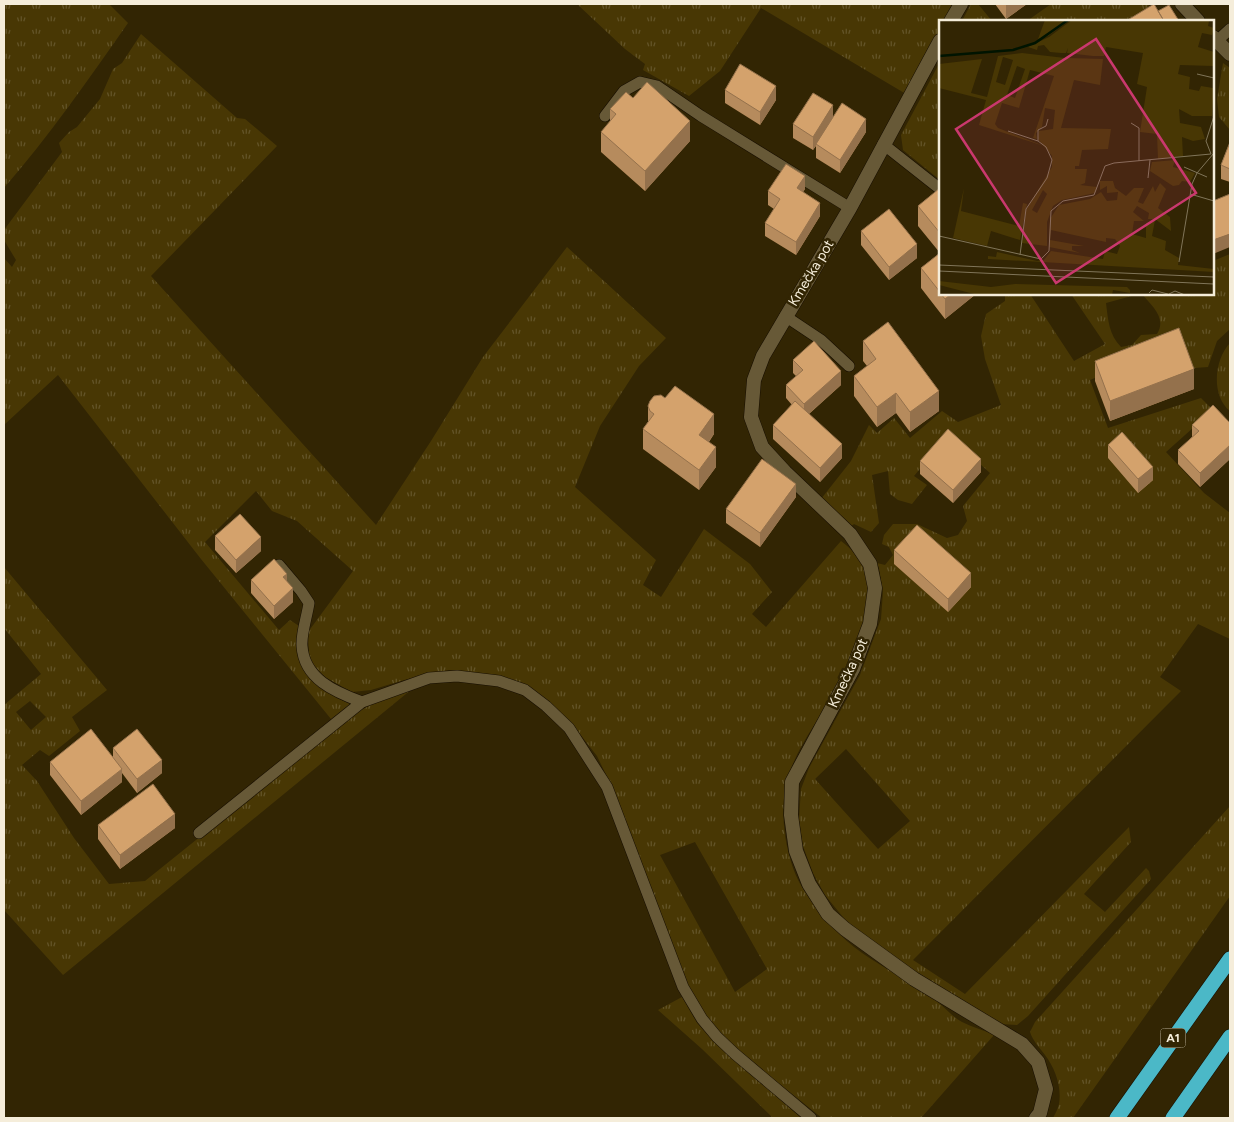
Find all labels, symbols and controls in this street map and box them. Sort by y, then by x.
inset map [939,20,1214,295]
street label: Kmečka pot [785,237,837,309]
street label: Kmečka pot [825,636,871,710]
road number: A1 [1160,1028,1186,1048]

